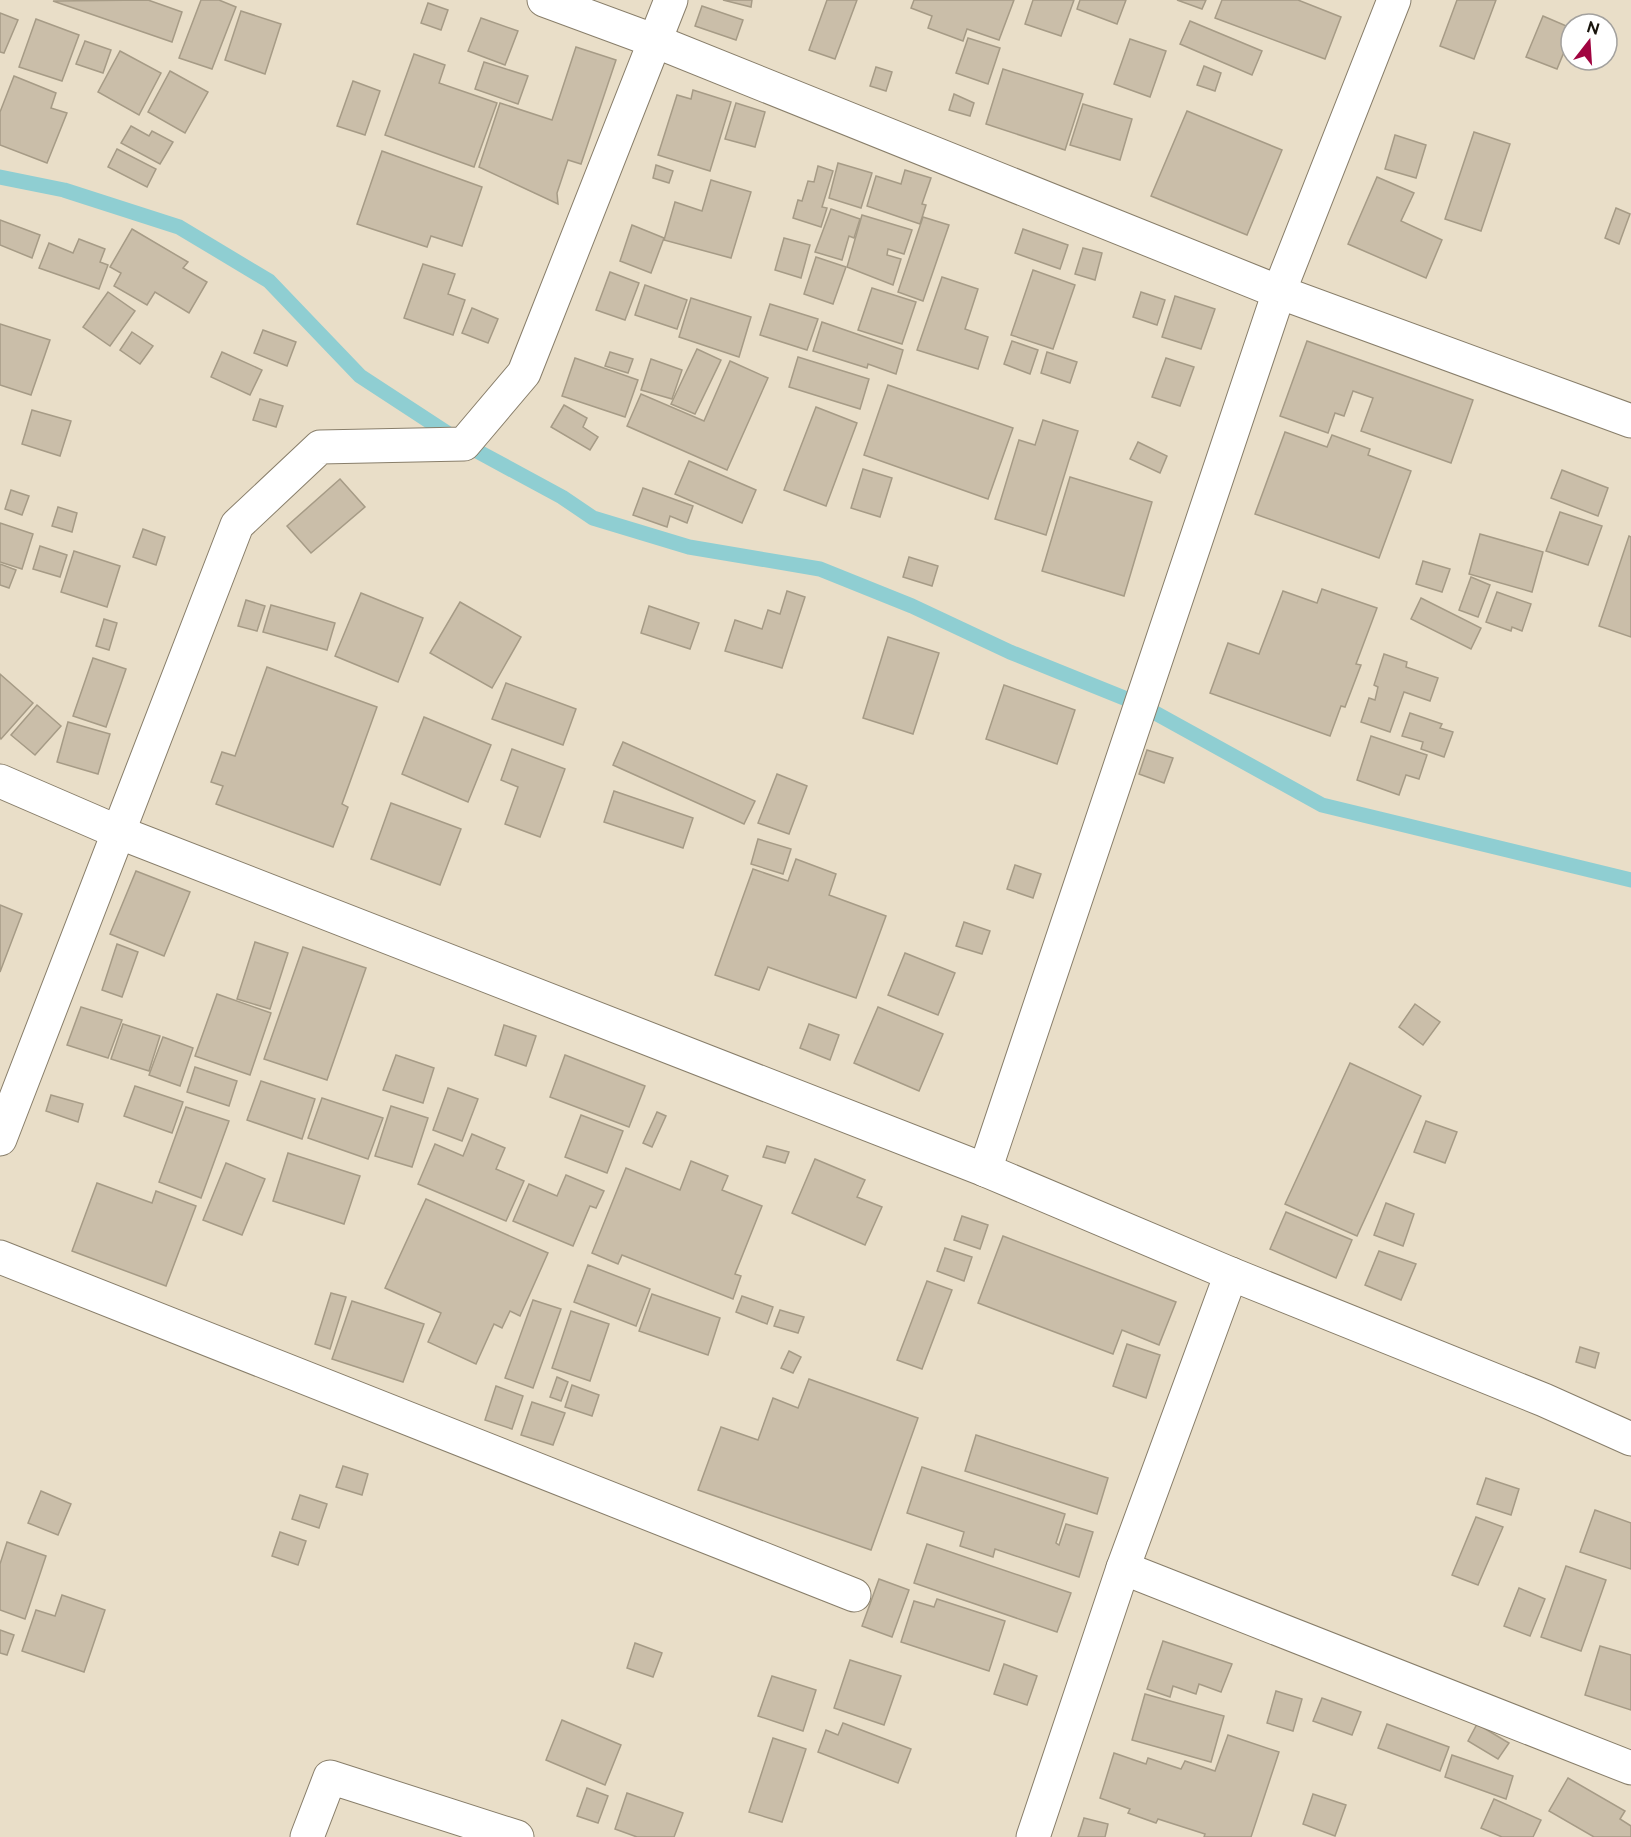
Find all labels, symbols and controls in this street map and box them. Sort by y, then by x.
north arrow [1559,12,1619,72]
text: N [1585,17,1602,39]

